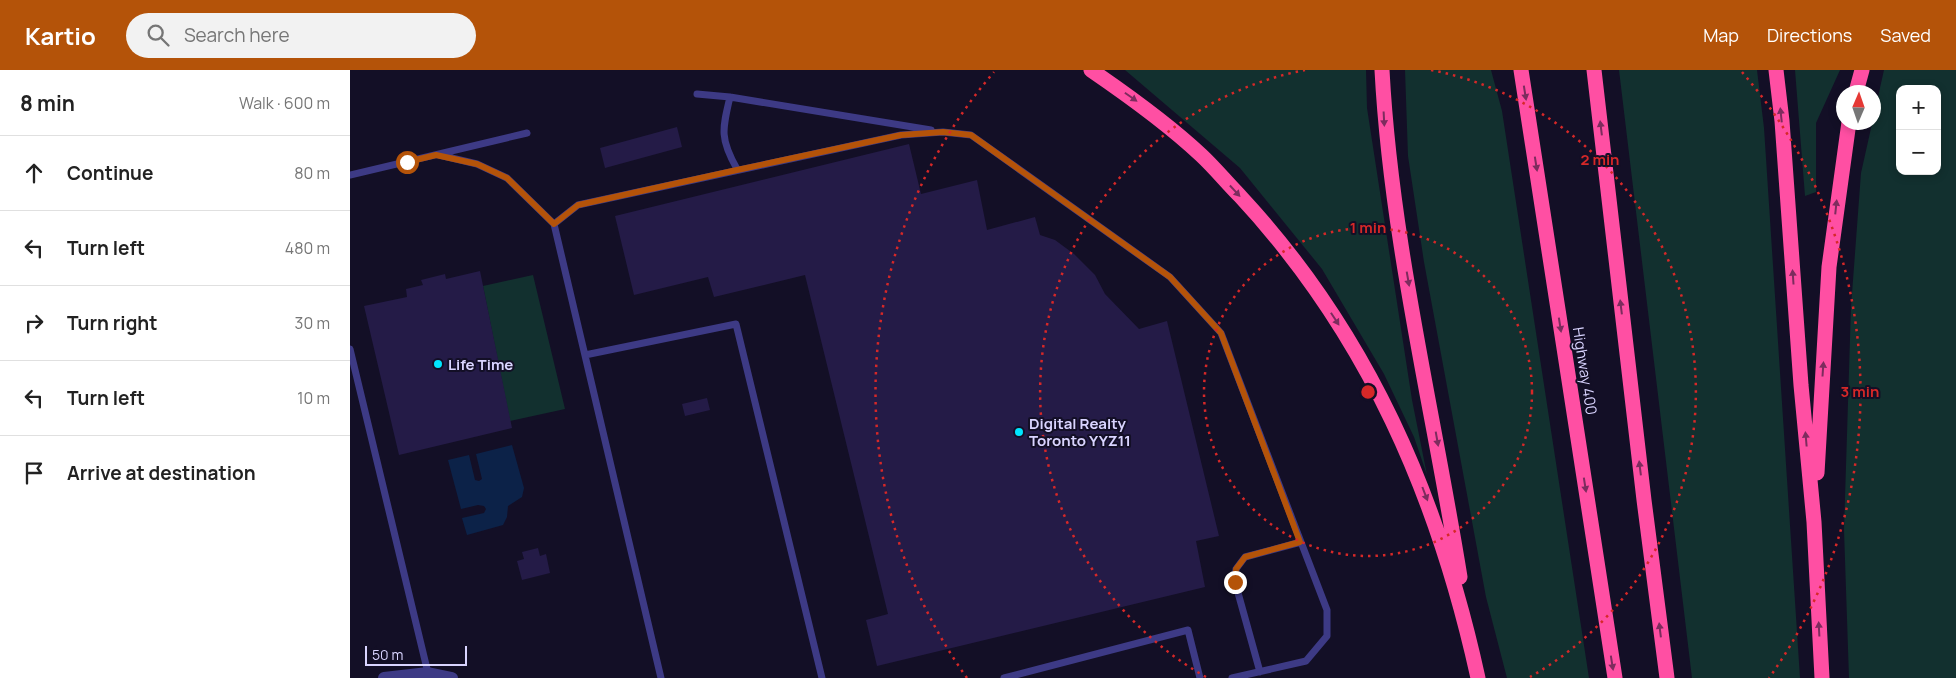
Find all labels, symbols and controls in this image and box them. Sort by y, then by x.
search box [126,13,476,58]
text: Kartio [25,19,96,52]
icon: search [144,21,172,49]
text: Search here [184,22,290,48]
text: Map [1703,23,1739,47]
text: Directions [1767,23,1852,47]
text: Saved [1880,23,1931,47]
one-way arrow [1521,85,1529,101]
north arrow [1836,85,1881,130]
map controls [1896,85,1941,175]
button: + [1896,85,1941,130]
text: 8 min [20,89,75,117]
text: Walk · 600 m [239,92,330,114]
one-way arrow [1124,92,1138,102]
one-way arrow [1777,107,1785,123]
one-way arrow [1381,111,1389,127]
one-way arrow [1597,120,1605,136]
button: − [1896,130,1941,175]
text: 2 min [1580,149,1620,170]
route start [396,151,419,174]
one-way arrow [1532,156,1540,172]
icon: ahead [20,159,48,187]
text: Continue [67,160,153,186]
text: 80 m [294,162,330,184]
one-way arrow [1229,185,1241,197]
one-way arrow [1832,199,1840,215]
text: 1 min [1350,217,1386,238]
icon: left [20,234,48,262]
text: Turn left [67,235,145,261]
text: 480 m [285,237,330,259]
one-way arrow [1789,269,1797,285]
one-way arrow [1404,272,1412,288]
one-way arrow [1617,299,1625,315]
icon: right [20,309,48,337]
text: Turn right [67,310,157,336]
text: 30 m [295,312,330,334]
one-way arrow [1330,312,1340,325]
one-way arrow [1557,317,1565,333]
street label: Highway 400 [1568,326,1602,416]
place label: Life Time [448,354,513,375]
marker: Life Time [432,358,444,370]
one-way arrow [1820,361,1828,377]
text: 3 min [1841,381,1879,402]
centre of rings [1359,383,1377,401]
icon: left [20,384,48,412]
text: Turn left [67,385,145,411]
text: 10 m [297,387,330,409]
place label: Digital Realty Toronto YYZ11 [1029,413,1131,451]
marker: Digital Realty Toronto YYZ11 [1013,426,1025,438]
one-way arrow [1802,431,1810,447]
one-way arrow [1434,432,1442,448]
icon: arrive [20,459,48,487]
text: Arrive at destination [67,460,256,486]
one-way arrow [1636,460,1644,476]
one-way arrow [1581,478,1589,494]
one-way arrow [1421,487,1429,502]
route end [1224,571,1247,594]
one-way arrow [1656,621,1664,637]
one-way arrow [1815,621,1823,637]
scale bar [365,643,468,666]
text: 50 m [372,645,403,664]
one-way arrow [1609,655,1617,671]

